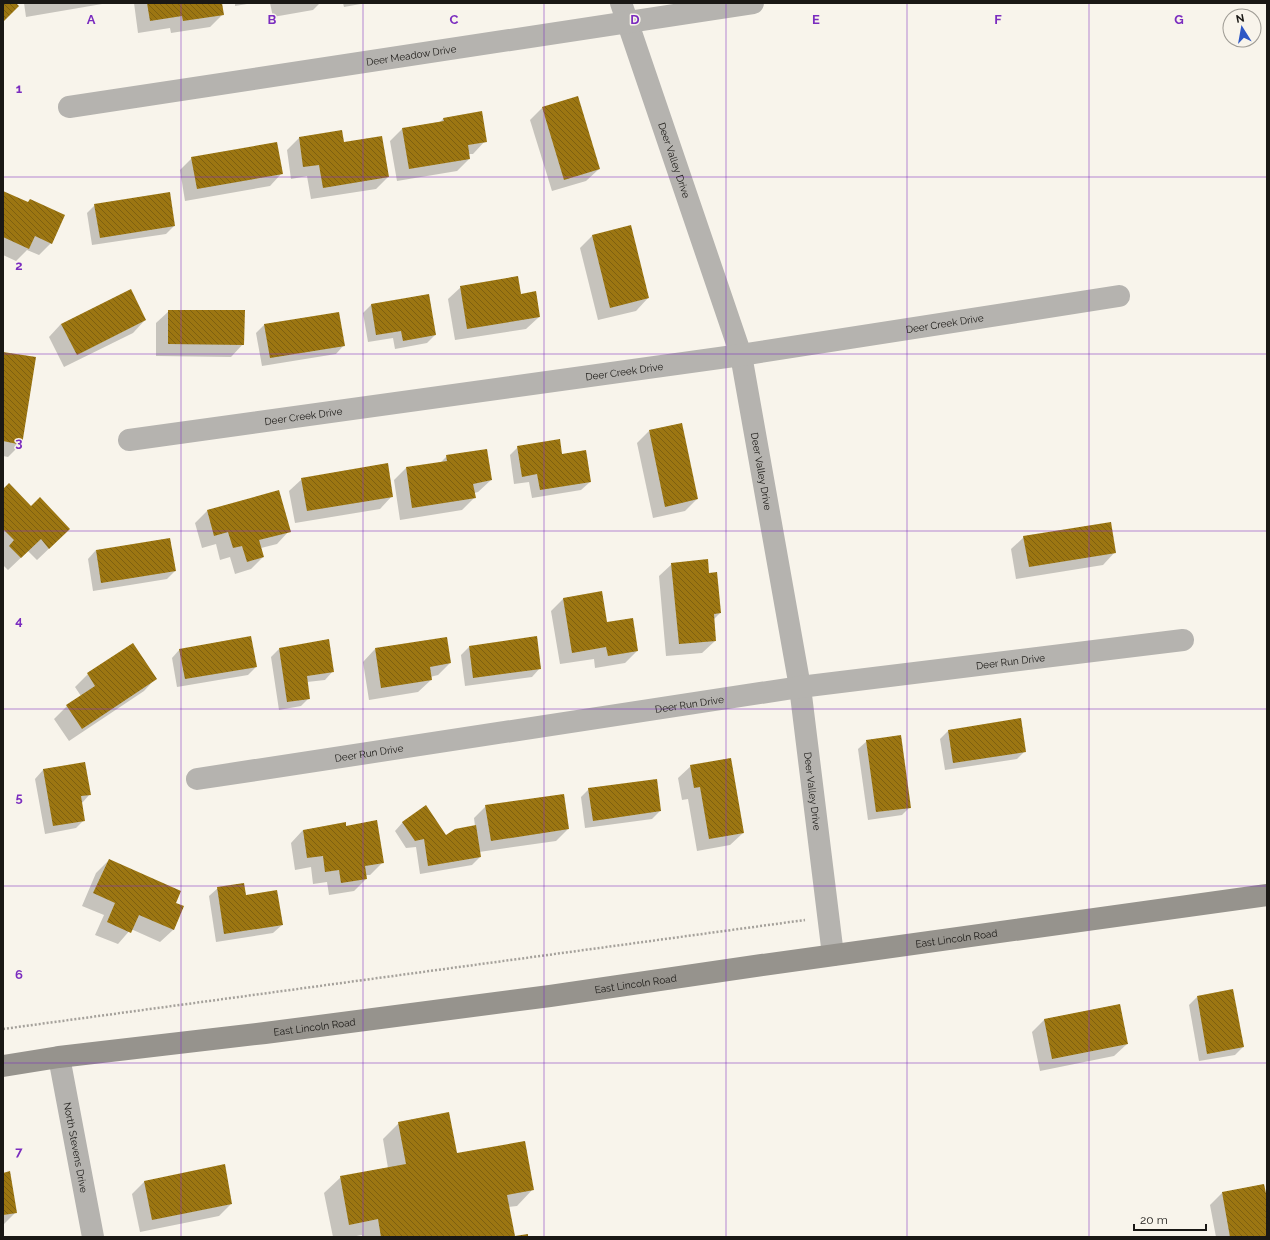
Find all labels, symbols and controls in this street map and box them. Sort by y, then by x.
north arrow [1222,8,1262,48]
text: N [1235,11,1246,26]
text: A [87,12,96,27]
text: B [268,12,277,27]
text: C [450,12,459,27]
text: D [630,12,640,27]
text: E [812,12,820,27]
text: F [994,12,1002,27]
text: G [1174,12,1184,27]
street label: Deer Meadow Drive [365,43,457,67]
text: 1 [16,81,23,96]
street label: Deer Valley Drive [657,121,693,199]
text: 2 [15,258,23,273]
street label: Deer Creek Drive [905,312,984,335]
street label: Deer Creek Drive [585,360,664,382]
street label: Deer Creek Drive [264,405,343,427]
street label: Deer Valley Drive [749,431,774,511]
text: 3 [15,435,23,450]
text: 4 [15,613,23,628]
street label: Deer Run Drive [975,651,1046,671]
street label: Deer Run Drive [654,693,725,715]
street label: Deer Run Drive [334,742,404,763]
street label: Deer Valley Drive [803,751,823,831]
text: 5 [15,790,23,805]
street label: East Lincoln Road [915,927,998,949]
text: 6 [15,967,23,982]
street label: East Lincoln Road [594,972,677,995]
street label: East Lincoln Road [273,1016,356,1037]
street label: North Stevens Drive [62,1101,90,1194]
text: 7 [15,1144,23,1159]
scale bar [1134,1206,1206,1232]
text: 20 m [1140,1213,1168,1227]

